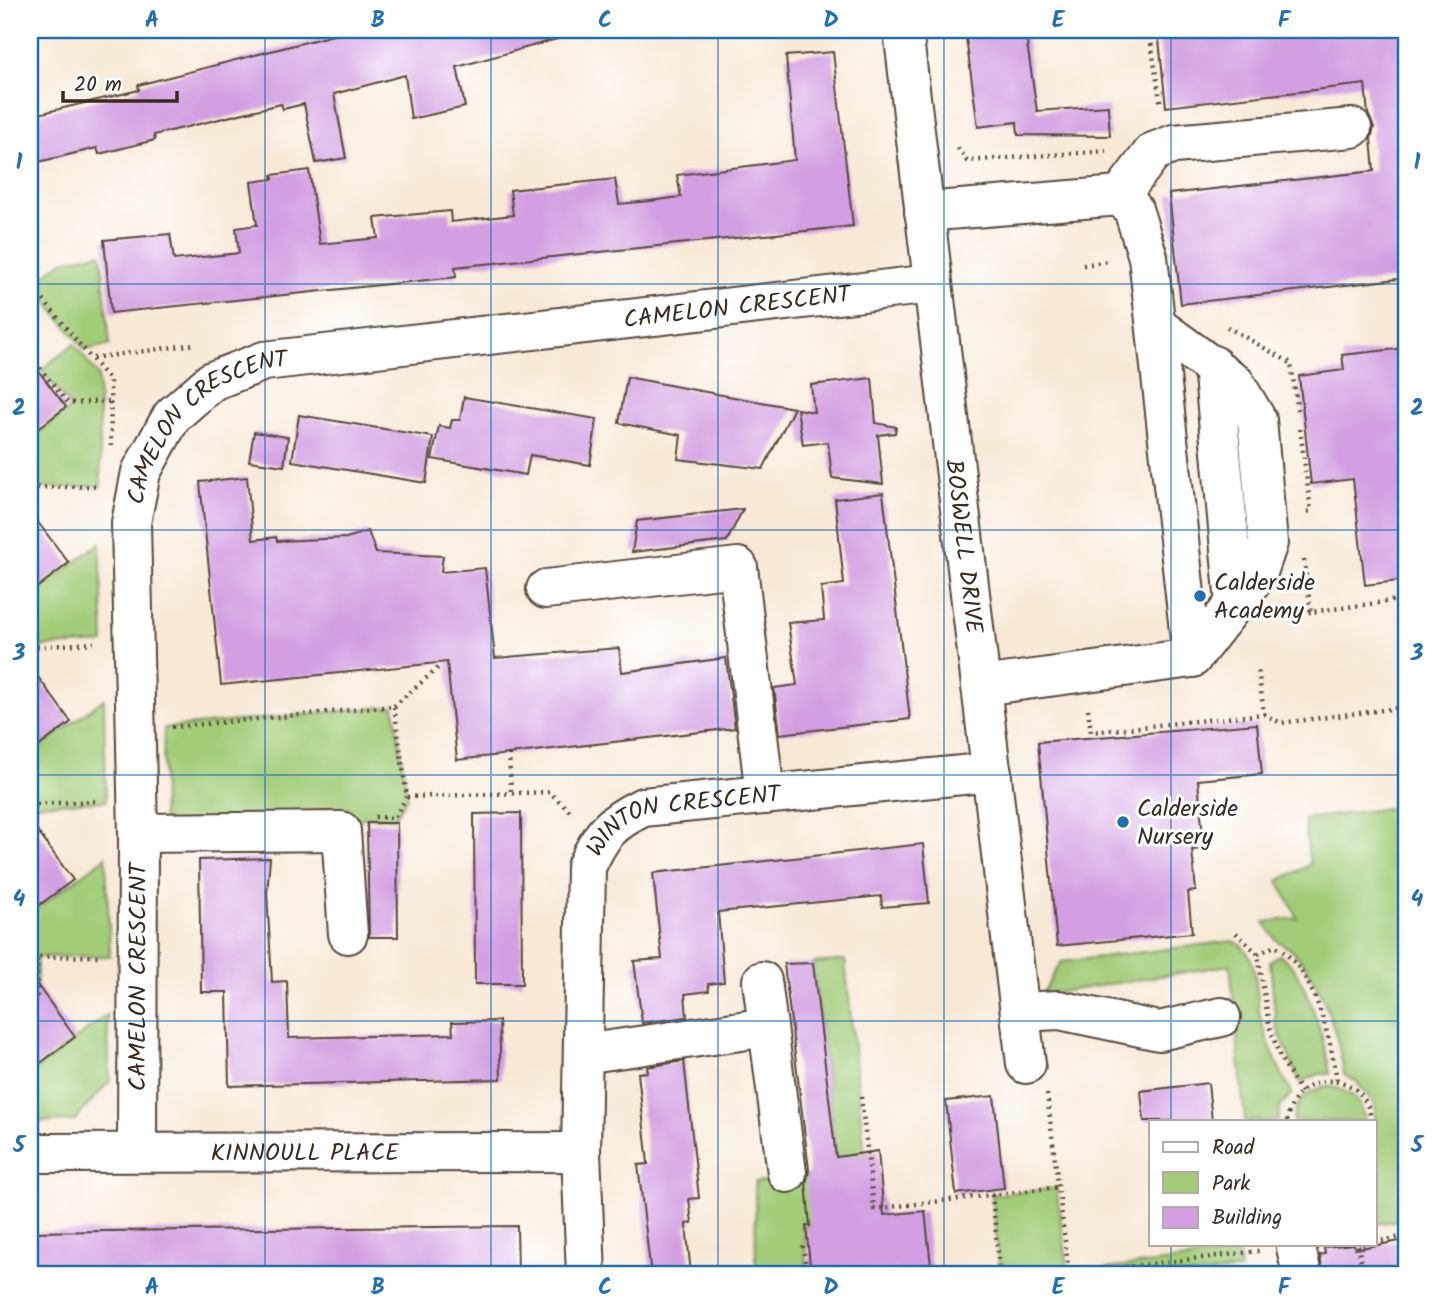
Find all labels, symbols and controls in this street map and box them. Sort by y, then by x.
text: A [145,3,159,39]
text: B [371,3,385,39]
text: C [598,3,612,39]
text: D [823,3,839,39]
text: E [1052,3,1066,39]
text: F [1278,3,1292,39]
scale bar [63,60,177,104]
text: 20 m [74,69,122,102]
text: 1 [16,145,23,181]
text: 1 [1414,145,1421,181]
street label: CAMELON CRESCENT [621,275,855,340]
street label: CAMELON CRESCENT [117,340,292,508]
text: 2 [12,391,26,427]
text: 2 [1410,391,1424,427]
street label: BOSWELL DRIVE [933,457,993,637]
place label: Calderside Academy [1214,564,1315,631]
marker: Calderside Academy [1192,588,1208,604]
text: 3 [12,636,26,672]
text: 3 [1410,636,1424,672]
street label: WINTON CRESCENT [576,775,785,864]
place label: Calderside Nursery [1137,790,1238,857]
marker: Calderside Nursery [1115,814,1131,830]
street label: CAMELON CRESCENT [119,861,159,1091]
text: 4 [13,882,26,918]
text: 4 [1411,882,1424,918]
legend [1149,1120,1376,1246]
text: 5 [12,1128,27,1164]
text: 5 [1410,1128,1425,1164]
text: Road [1212,1132,1255,1165]
street label: KINNOULL PLACE [211,1134,400,1174]
text: Park [1212,1168,1250,1201]
text: Building [1212,1202,1282,1235]
text: A [145,1270,159,1305]
text: B [371,1270,385,1305]
text: C [598,1270,612,1305]
text: D [823,1270,839,1305]
text: E [1052,1270,1066,1305]
text: F [1278,1270,1292,1305]

